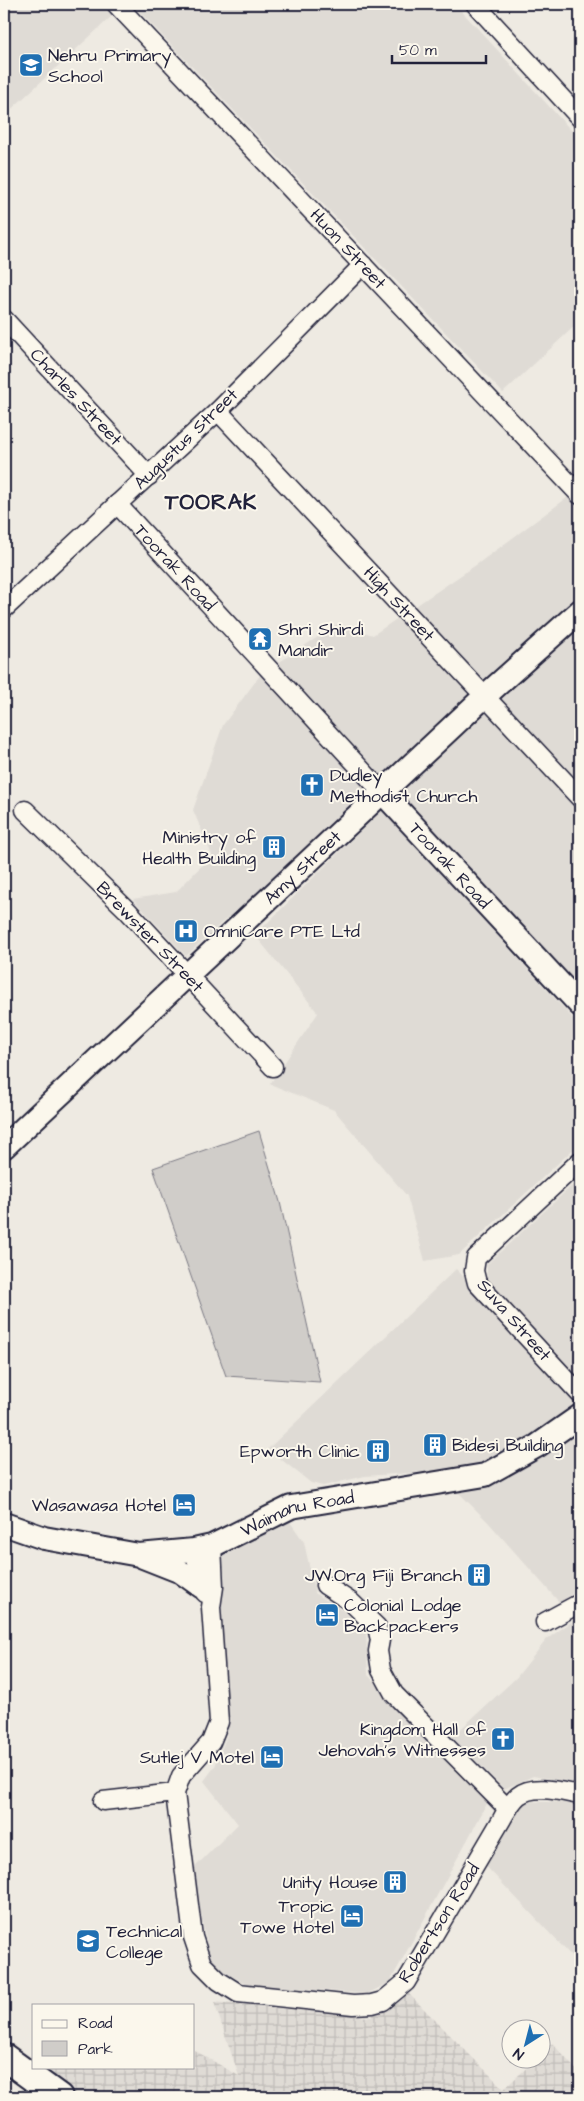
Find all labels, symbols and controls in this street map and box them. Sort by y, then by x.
scale bar [392,32,485,64]
text: 50 m [399,40,437,61]
place label: Nehru Primary School [48,43,171,89]
school or university icon: Nehru Primary School [18,52,44,78]
street label: Huon Street [304,203,392,295]
street label: Charles Street [24,343,128,452]
street label: Augustus Street [128,382,245,496]
district label: TOORAK [164,487,257,518]
street label: Toorak Road [129,518,222,616]
street label: High Street [357,561,441,648]
place label: Shri Shirdi Mandir [278,617,364,663]
temple icon: Shri Shirdi Mandir [247,626,273,652]
place label: Dudley Methodist Church [330,763,478,809]
church icon: Dudley Methodist Church [299,772,325,798]
street label: Toorak Road [403,816,497,914]
street label: Amy Street [258,824,347,910]
place label: Ministry of Health Building [142,825,256,872]
building icon: Ministry of Health Building [261,834,287,860]
street label: Brewster Street [90,876,210,999]
hospital icon: OmniCare PTE Ltd [173,918,199,944]
place label: OmniCare PTE Ltd [204,919,360,944]
street label: Suva Street [471,1273,557,1367]
building icon: Bidesi Building [422,1432,448,1458]
place label: Bidesi Building [452,1433,563,1459]
building icon: Epworth Clinic [365,1438,391,1464]
place label: Epworth Clinic [240,1439,360,1464]
street label: Waimanu Road [236,1484,356,1543]
hotel icon: Wasawasa Hotel [171,1492,197,1518]
place label: Wasawasa Hotel [32,1493,166,1518]
building icon: JW.Org Fiji Branch [466,1562,492,1588]
place label: JW.Org Fiji Branch [305,1563,462,1589]
place label: Colonial Lodge Backpackers [344,1593,462,1639]
hotel icon: Colonial Lodge Backpackers [314,1602,340,1628]
place label: Kingdom Hall of Jehovah's Witnesses [319,1717,486,1763]
church icon: Kingdom Hall of Jehovah's Witnesses [490,1726,516,1752]
hotel icon: Sutlej V Motel [259,1744,285,1770]
place label: Sutlej V Motel [140,1745,254,1770]
street label: Robertson Road [392,1858,486,1988]
building icon: Unity House [382,1869,408,1895]
place label: Unity House [283,1870,378,1896]
place label: Tropic Towe Hotel [240,1894,334,1940]
hotel icon: Tropic Towe Hotel [339,1903,365,1929]
place label: Technical College [106,1919,183,1966]
school or university icon: Technical College [75,1928,101,1954]
legend [32,2004,195,2068]
text: Road [78,2013,113,2034]
north arrow [502,2018,552,2068]
text: Park [78,2039,113,2060]
text: N [509,2043,528,2064]

